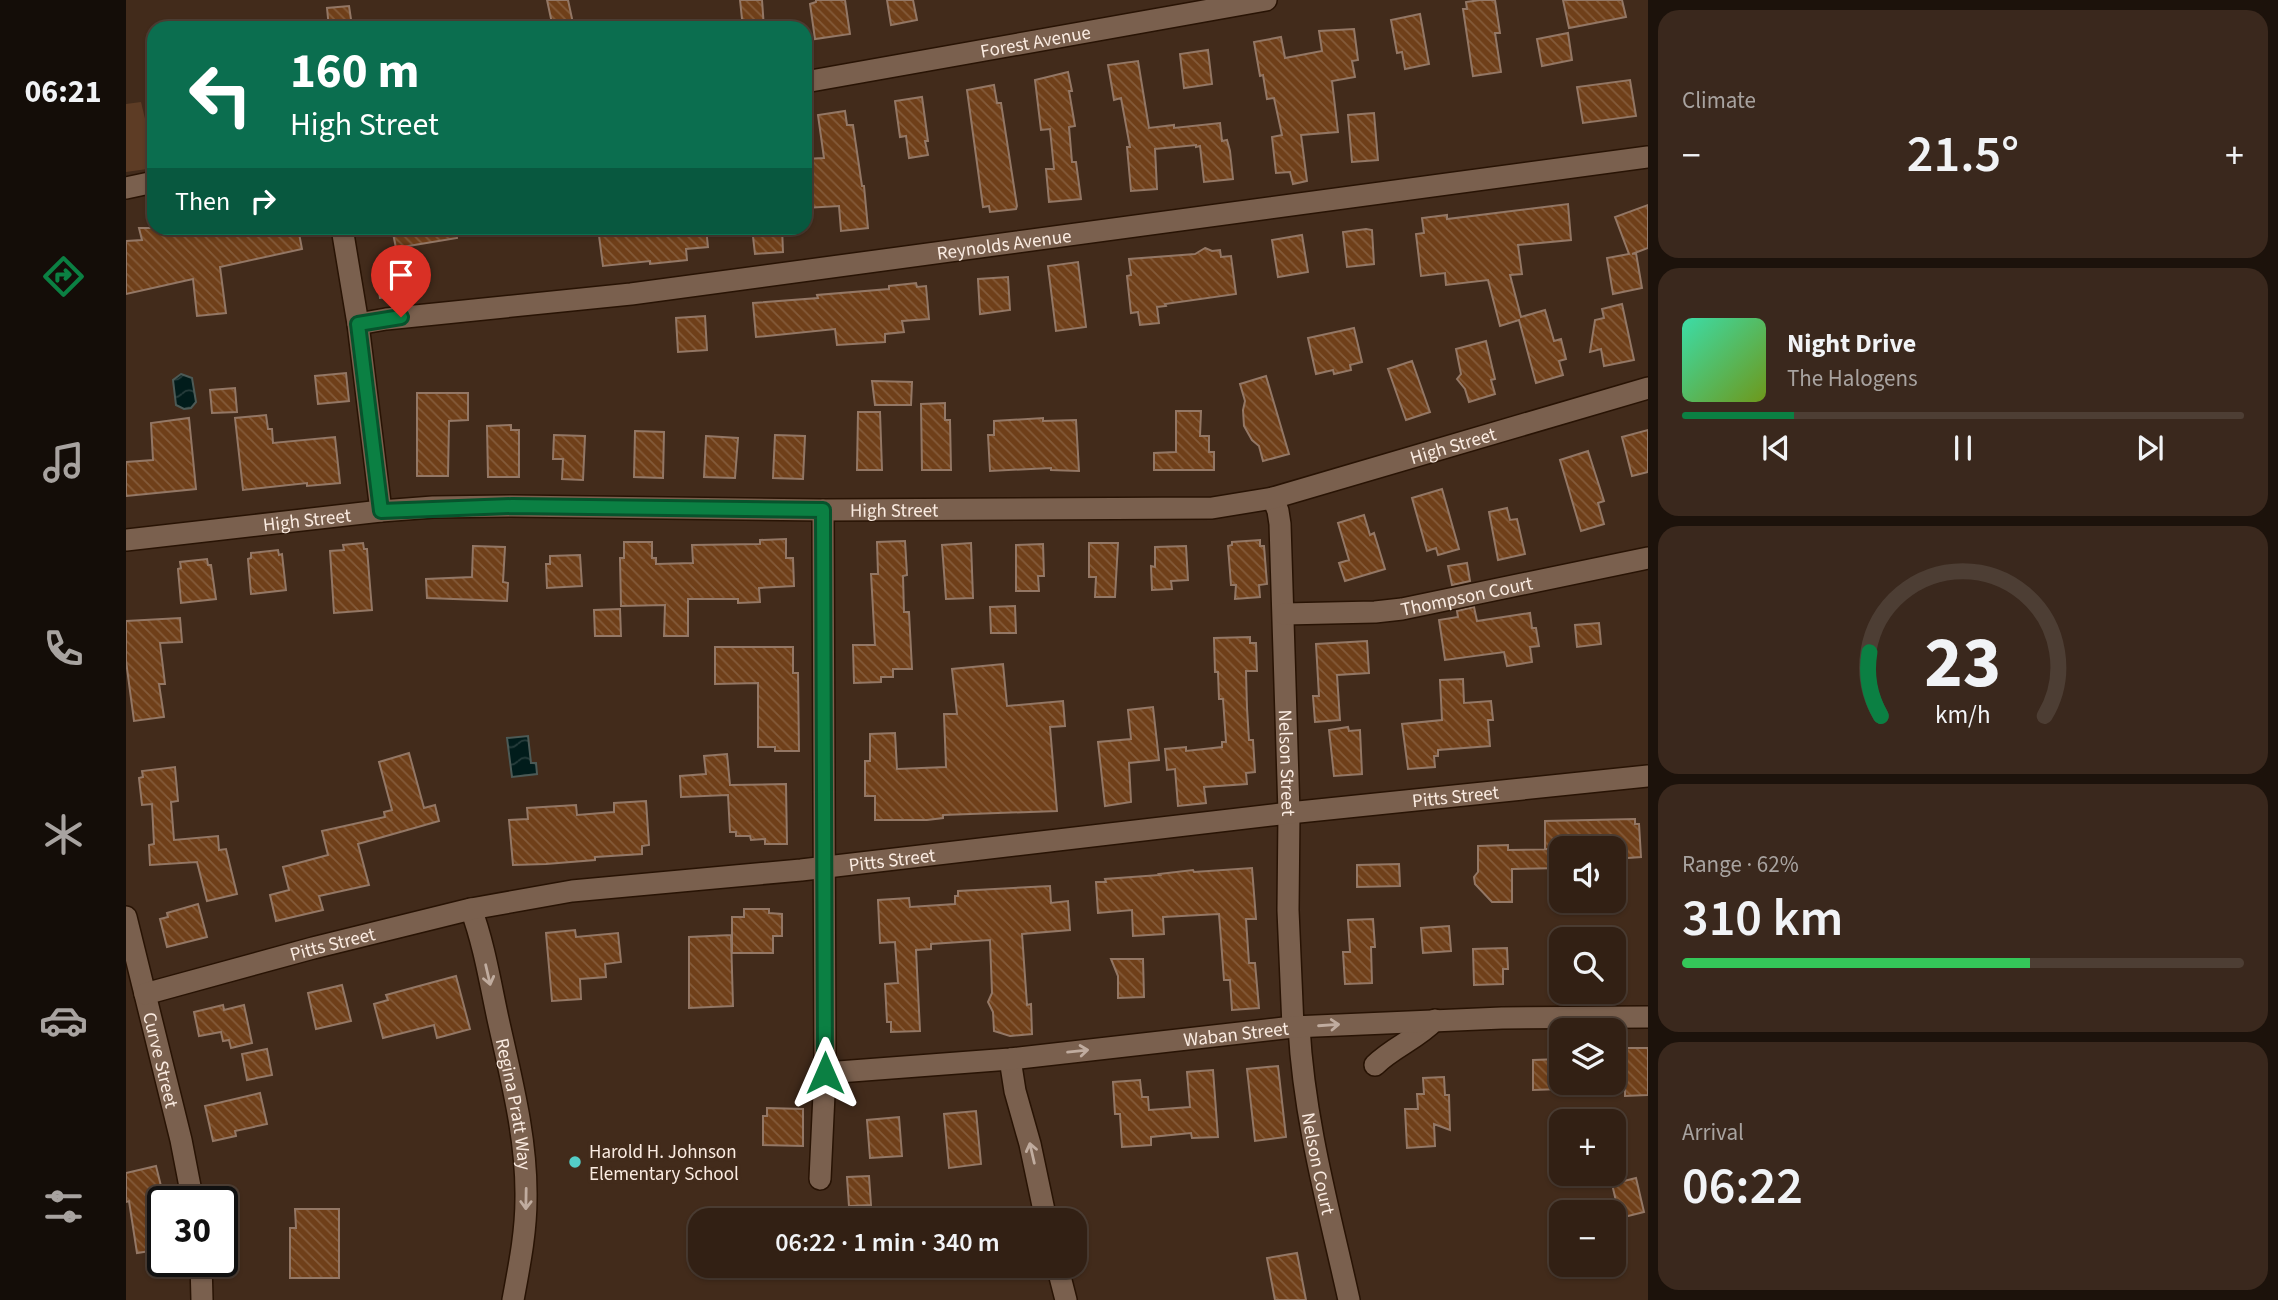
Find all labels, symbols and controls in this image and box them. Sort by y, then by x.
street label: Forest Avenue [978,19,1093,66]
text: 160 m [290,37,419,107]
icon: left [175,49,266,140]
text: 06:21 [24,69,102,115]
text: Climate [1682,84,1756,117]
text: High Street [290,102,439,148]
text: 21.5° [1907,118,2019,192]
text: − [1682,129,1701,183]
text: + [2225,129,2244,183]
icon: right [244,182,282,220]
text: Then [175,183,230,220]
street label: Reynolds Avenue [935,223,1073,268]
pin [371,245,431,317]
icon: directions [39,252,88,301]
icon: arrive [382,256,420,294]
text: Night Drive [1787,325,1916,362]
text: The Halogens [1787,362,1918,395]
street label: High Street [1407,421,1500,472]
icon: previous [1757,429,1795,467]
icon: pause [1944,429,1982,467]
icon: next [2131,429,2169,467]
icon: music [39,438,88,487]
street label: High Street [850,497,939,525]
street label: High Street [262,502,353,539]
street label: Thompson Court [1398,570,1536,624]
text: 23 [1925,611,2001,715]
icon: phone [39,624,88,673]
text: km/h [1935,697,1991,733]
street label: Nelson Street [1271,709,1301,817]
street label: Pitts Street [1411,779,1501,815]
icon: climate [39,810,88,859]
map controls [1549,836,1626,1277]
button: sound [1549,836,1626,913]
street label: Pitts Street [847,842,937,879]
text: Range · 62% [1682,848,1799,881]
text: 310 km [1682,882,1843,956]
street label: Pitts Street [287,921,379,969]
button: search [1549,927,1626,1004]
one-way arrow [482,963,496,986]
icon: car [39,996,88,1045]
street label: Curve Street [135,1009,185,1111]
street label: Waban Street [1182,1016,1291,1054]
one-way arrow [1317,1018,1339,1031]
button: layers [1549,1018,1626,1095]
street label: Regina Pratt Way [488,1036,537,1171]
position arrow [788,1036,862,1110]
one-way arrow [1066,1045,1089,1058]
button: + [1549,1109,1626,1186]
street label: Nelson Court [1294,1111,1341,1218]
text: Arrival [1682,1116,1744,1149]
place label: Harold H. Johnson Elementary School [589,1139,739,1188]
one-way arrow [1025,1142,1038,1165]
text: 06:22 [1682,1150,1803,1224]
marker: Harold H. Johnson Elementary School [567,1154,583,1170]
icon: filters [39,1182,88,1231]
speed limit sign: 30 [147,1186,238,1277]
one-way arrow [519,1187,532,1210]
button: − [1549,1200,1626,1277]
text: 06:22 · 1 min · 340 m [775,1224,1000,1261]

